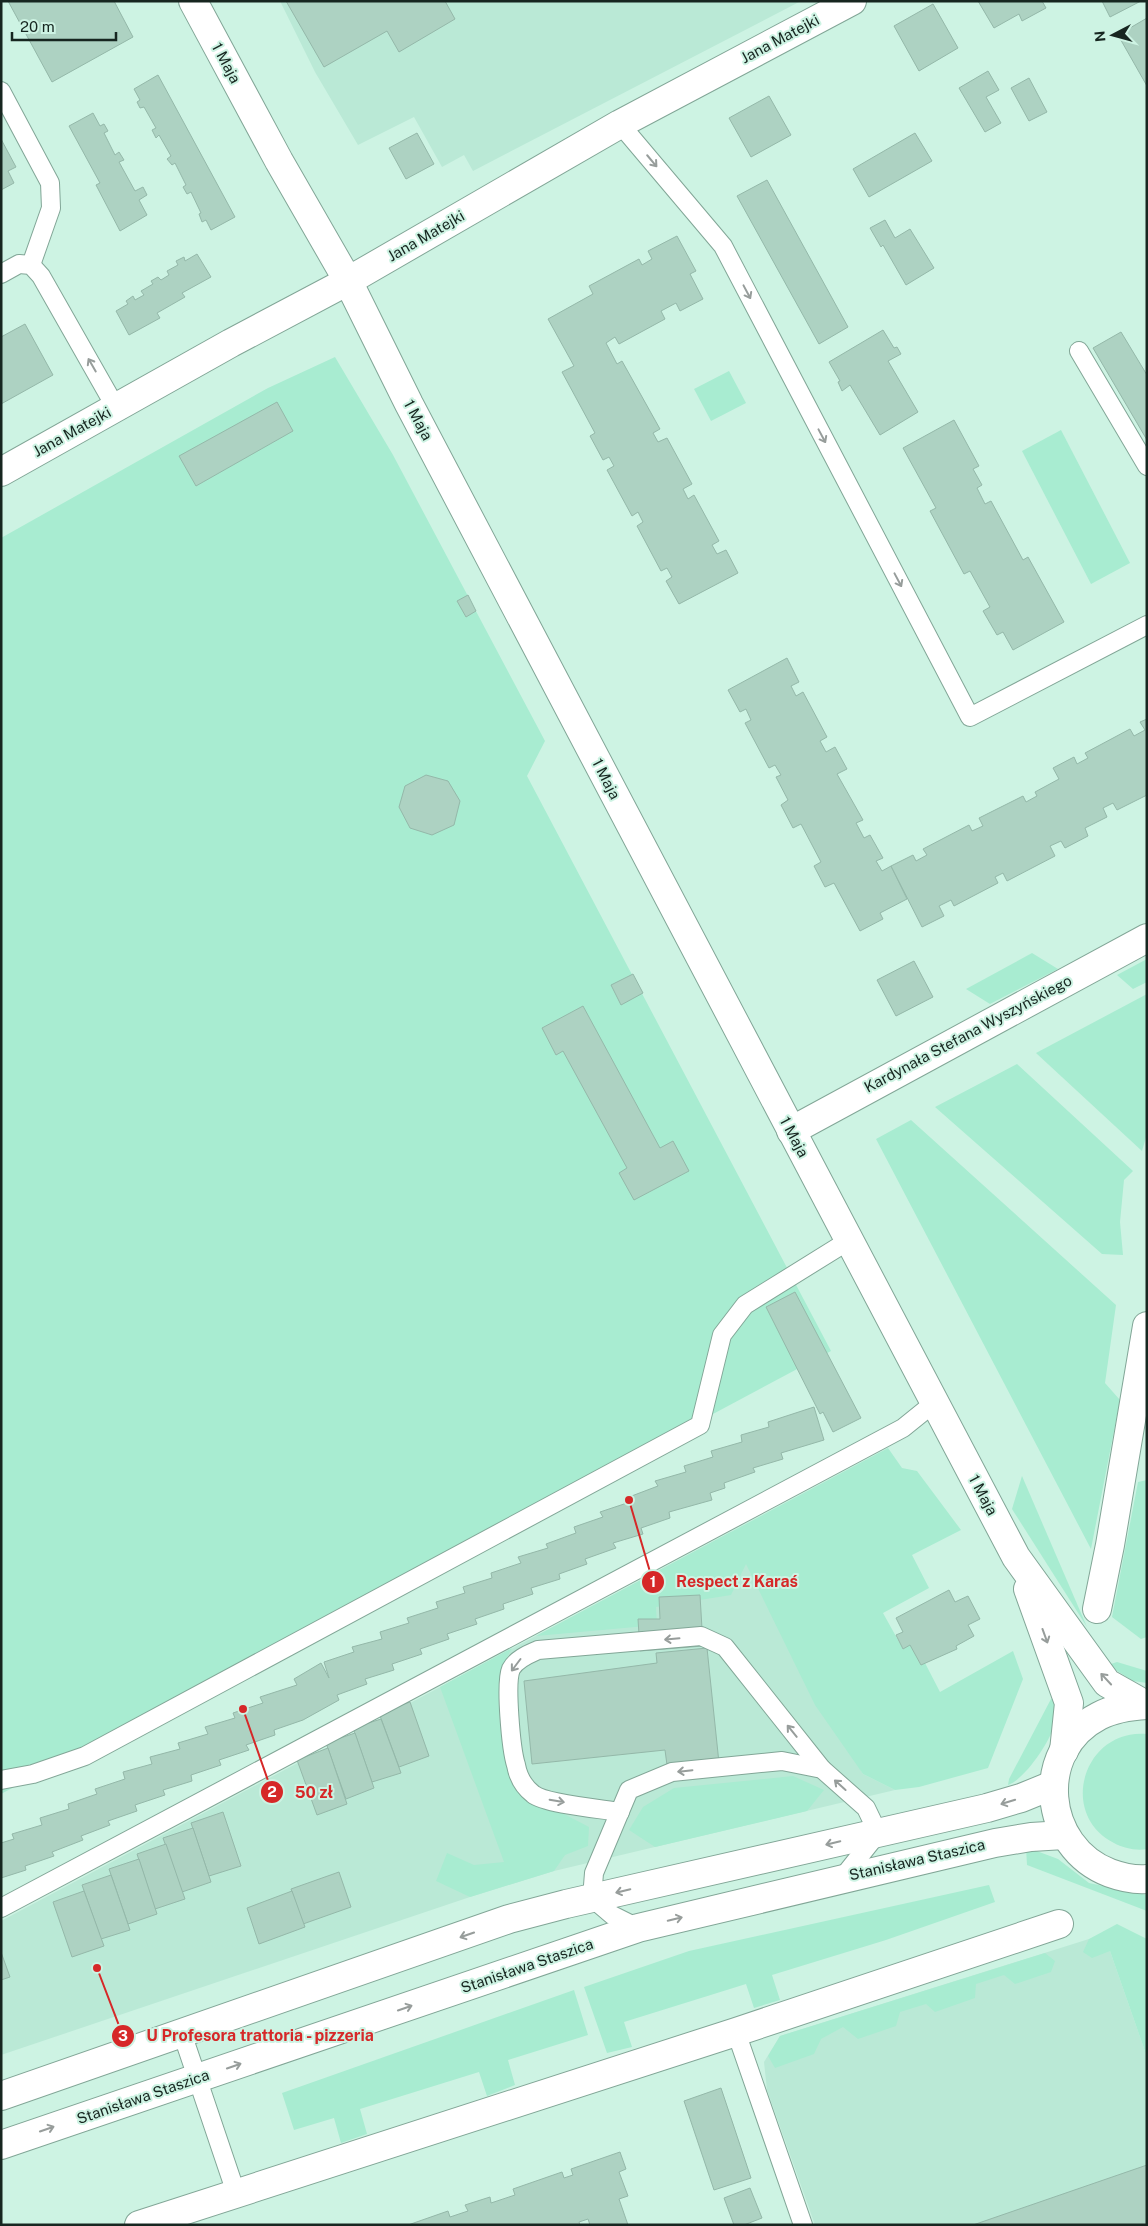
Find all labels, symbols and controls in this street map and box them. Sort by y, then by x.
scale bar [12,10,116,42]
north arrow [1088,10,1138,60]
street label: Jana Matejki [738,11,822,66]
text: 20 m [20,18,55,35]
text: N [1092,30,1109,43]
street label: 1 Maja [209,40,244,86]
one-way arrow [646,155,657,168]
street label: Jana Matejki [384,207,467,264]
one-way arrow [743,284,752,299]
one-way arrow [87,359,97,373]
street label: 1 Maja [401,397,436,443]
street label: Jana Matejki [30,403,114,460]
one-way arrow [818,428,827,443]
one-way arrow [894,572,903,587]
street label: 1 Maja [589,756,624,802]
street label: Kardynała Stefana Wyszyńskiego [861,972,1074,1096]
street label: 1 Maja [777,1114,812,1160]
street label: 1 Maja [966,1472,1001,1518]
callout: Respect z Karaś [641,1566,807,1597]
text: Respect z Karaś [676,1572,798,1591]
text: 1 [650,1573,656,1590]
one-way arrow [1041,1628,1050,1643]
one-way arrow [664,1634,680,1644]
one-way arrow [510,1659,521,1672]
one-way arrow [1100,1672,1112,1685]
one-way arrow [786,1725,797,1738]
one-way arrow [677,1766,693,1776]
callout: 50 zł [259,1777,343,1808]
one-way arrow [833,1779,846,1791]
text: 2 [267,1783,277,1800]
text: 50 zł [295,1783,333,1802]
one-way arrow [549,1797,565,1807]
one-way arrow [1000,1797,1016,1807]
street label: Stanisława Staszica [847,1836,986,1883]
one-way arrow [825,1839,841,1848]
one-way arrow [616,1887,632,1896]
one-way arrow [667,1914,683,1923]
one-way arrow [459,1930,475,1940]
street label: Stanisława Staszica [458,1935,595,1996]
one-way arrow [396,2003,412,2012]
callout: U Profesora trattoria - pizzeria [110,2020,385,2051]
text: U Profesora trattoria - pizzeria [146,2026,374,2045]
text: 3 [118,2027,128,2044]
one-way arrow [226,2061,242,2070]
street label: Stanisława Staszica [74,2066,211,2127]
one-way arrow [39,2124,55,2134]

